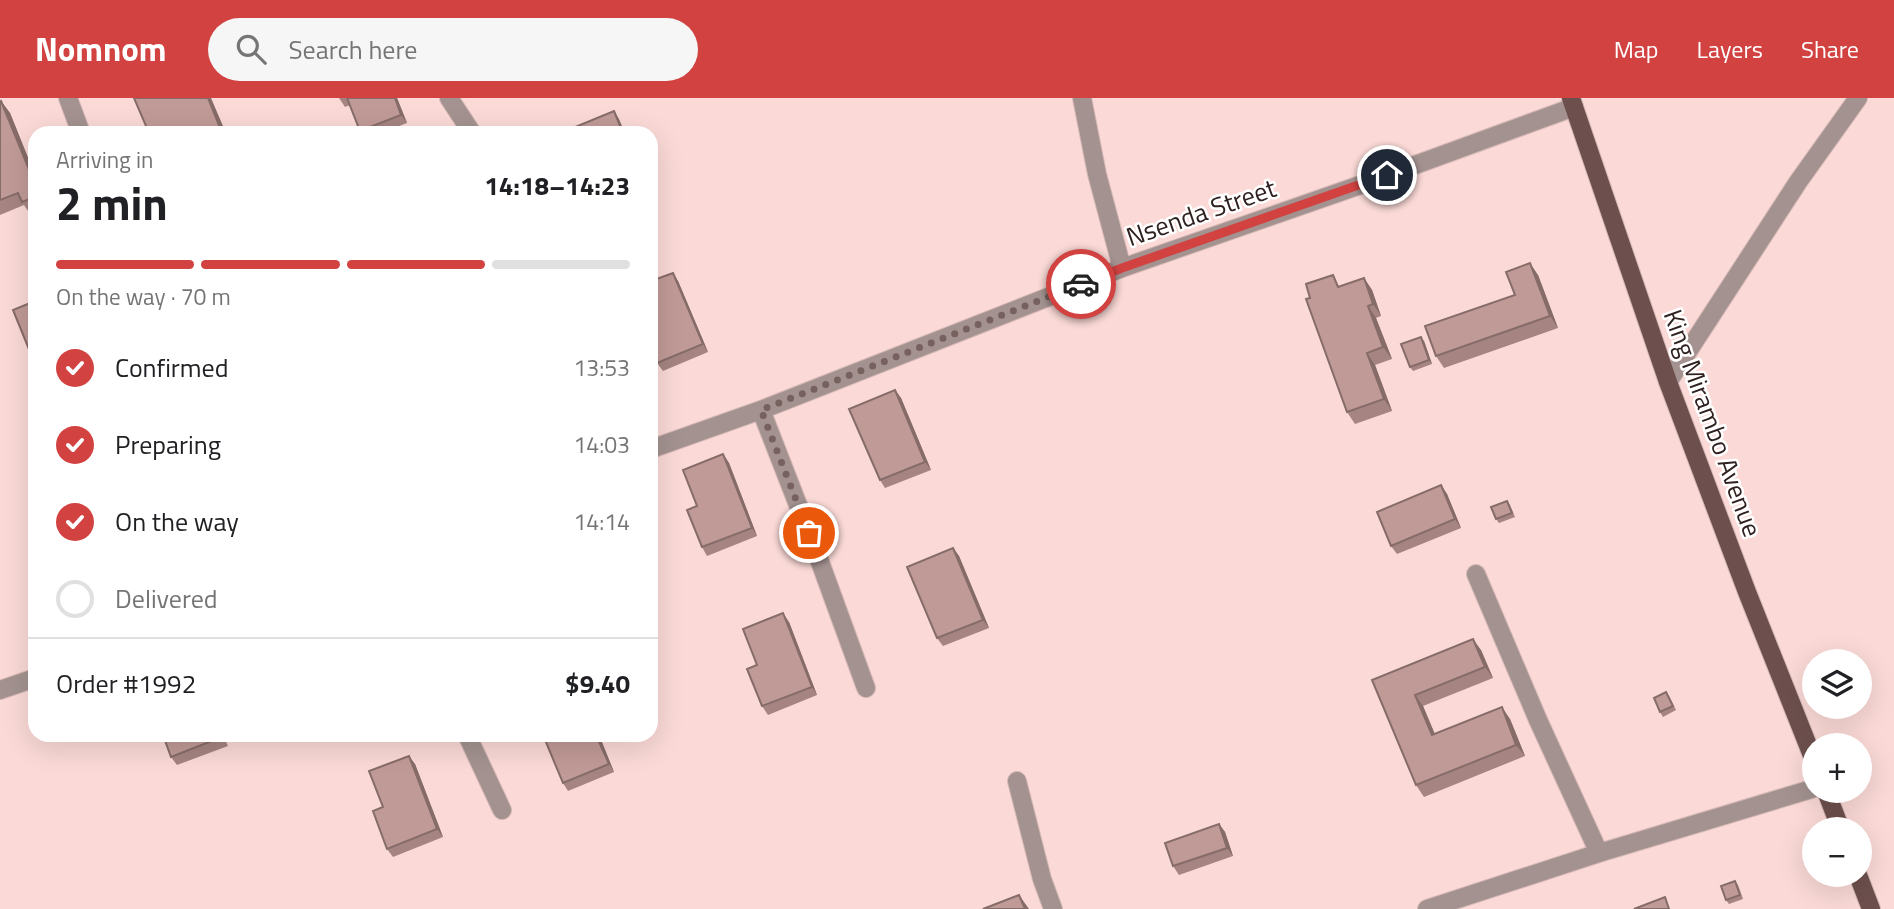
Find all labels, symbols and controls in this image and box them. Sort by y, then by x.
search box [208,18,698,81]
text: Nomnom [35,24,166,74]
icon: search [232,30,270,68]
text: Search here [288,30,417,69]
text: Map [1614,31,1659,67]
text: Layers [1697,31,1763,67]
text: Share [1801,31,1859,67]
text: Arriving in [56,142,153,177]
pin [1357,145,1417,205]
icon: home [1368,156,1406,194]
text: 14:18–14:23 [484,166,630,205]
text: 2 min [56,168,168,238]
street label: Nsenda Street [1121,168,1281,256]
courier [1046,249,1116,319]
icon: car [1062,265,1100,303]
text: On the way · 70 m [56,279,231,314]
street label: King Mirambo Avenue [1654,304,1772,542]
text: Confirmed [115,348,229,387]
icon: check [56,349,94,387]
text: 13:53 [573,350,630,385]
text: Preparing [115,425,221,464]
icon: check [56,426,94,464]
text: 14:03 [573,427,630,462]
text: On the way [115,502,239,541]
icon: check [56,503,94,541]
pin [779,503,839,563]
text: 14:14 [573,504,630,539]
icon: bag [790,514,828,552]
text: Delivered [115,579,218,618]
map controls [1802,649,1872,887]
button: layers [1802,649,1872,719]
text: Order #1992 [56,664,196,703]
text: $9.40 [565,664,630,703]
button: + [1802,733,1872,803]
button: − [1802,817,1872,887]

